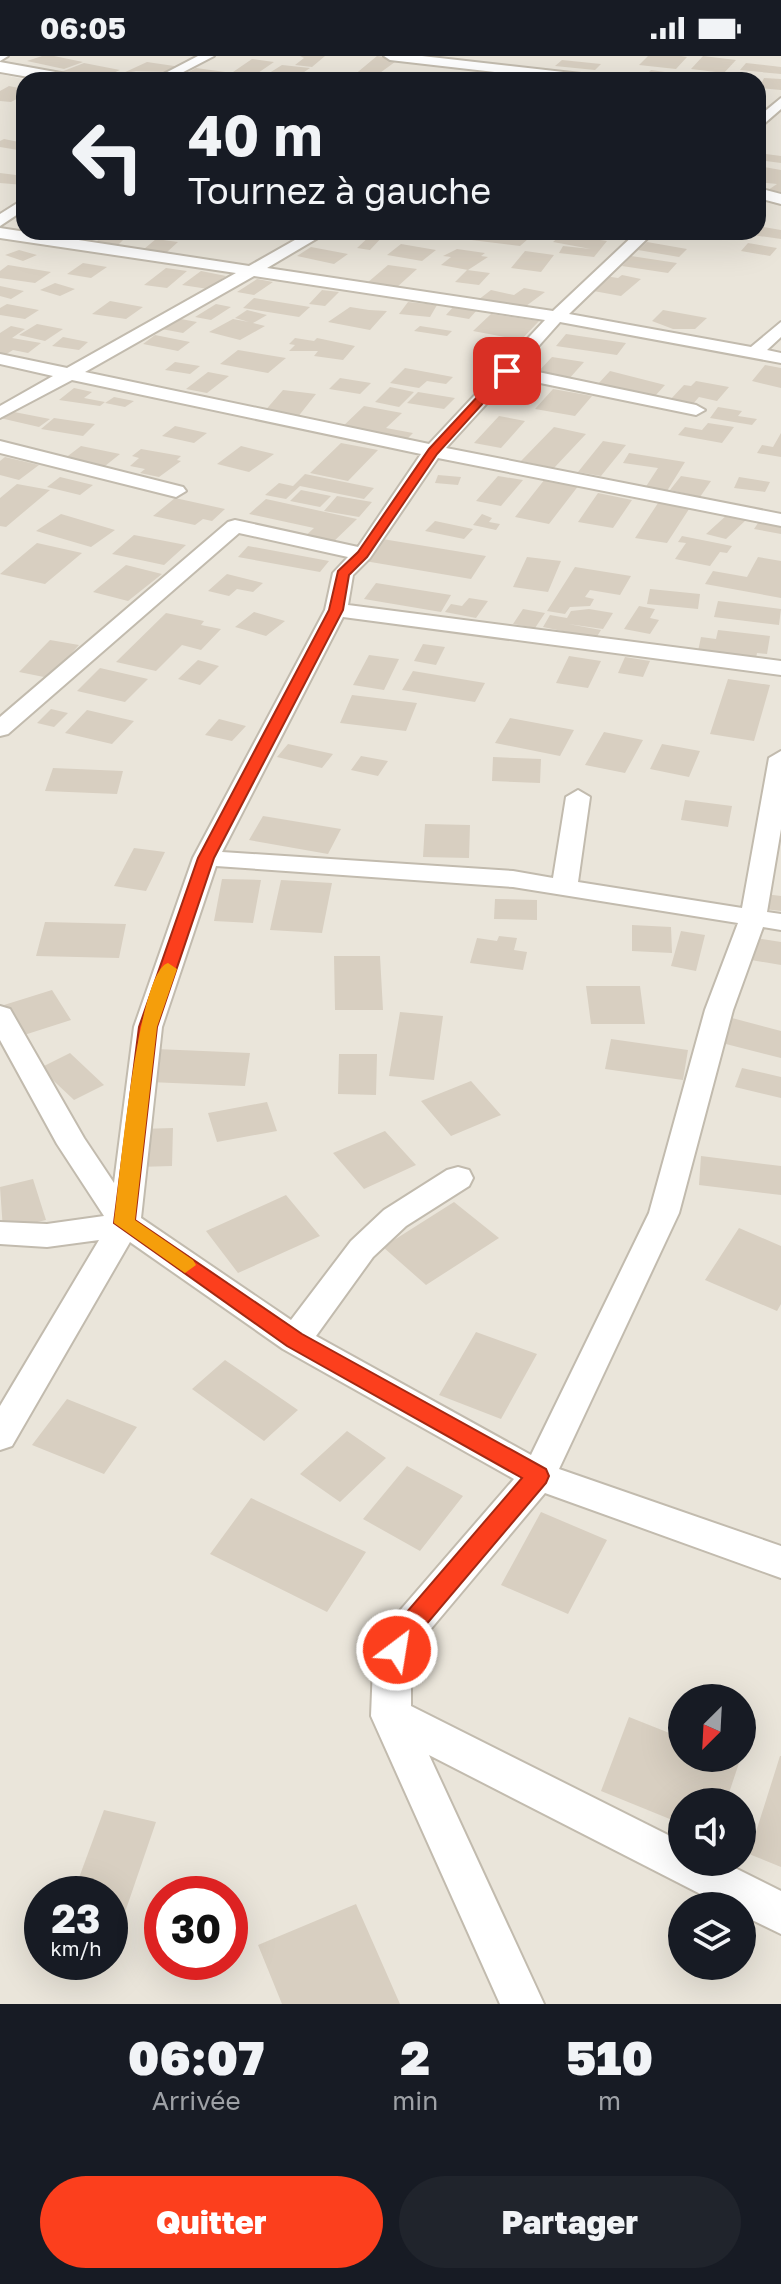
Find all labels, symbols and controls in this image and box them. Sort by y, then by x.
text: 06:05 [40,10,126,46]
text: 40 m [188,101,322,168]
icon: left [56,104,160,208]
text: Tournez à gauche [188,169,491,212]
pin [473,337,541,405]
icon: arrive [485,349,529,393]
position arrow [355,1608,439,1692]
north arrow [668,1684,756,1772]
map controls [668,1684,756,1980]
button: sound [668,1788,756,1876]
speed limit sign: 30 [144,1876,248,1980]
button: layers [668,1892,756,1980]
text: 23 [52,1894,100,1942]
text: km/h [51,1936,101,1960]
text: 06:07 [128,2028,264,2086]
text: 2 [400,2028,430,2086]
text: 510 [566,2028,653,2086]
text: Arrivée [152,2085,241,2116]
text: min [392,2085,438,2116]
text: m [598,2085,621,2116]
button: Quitter [40,2176,383,2268]
button: Partager [399,2176,741,2268]

